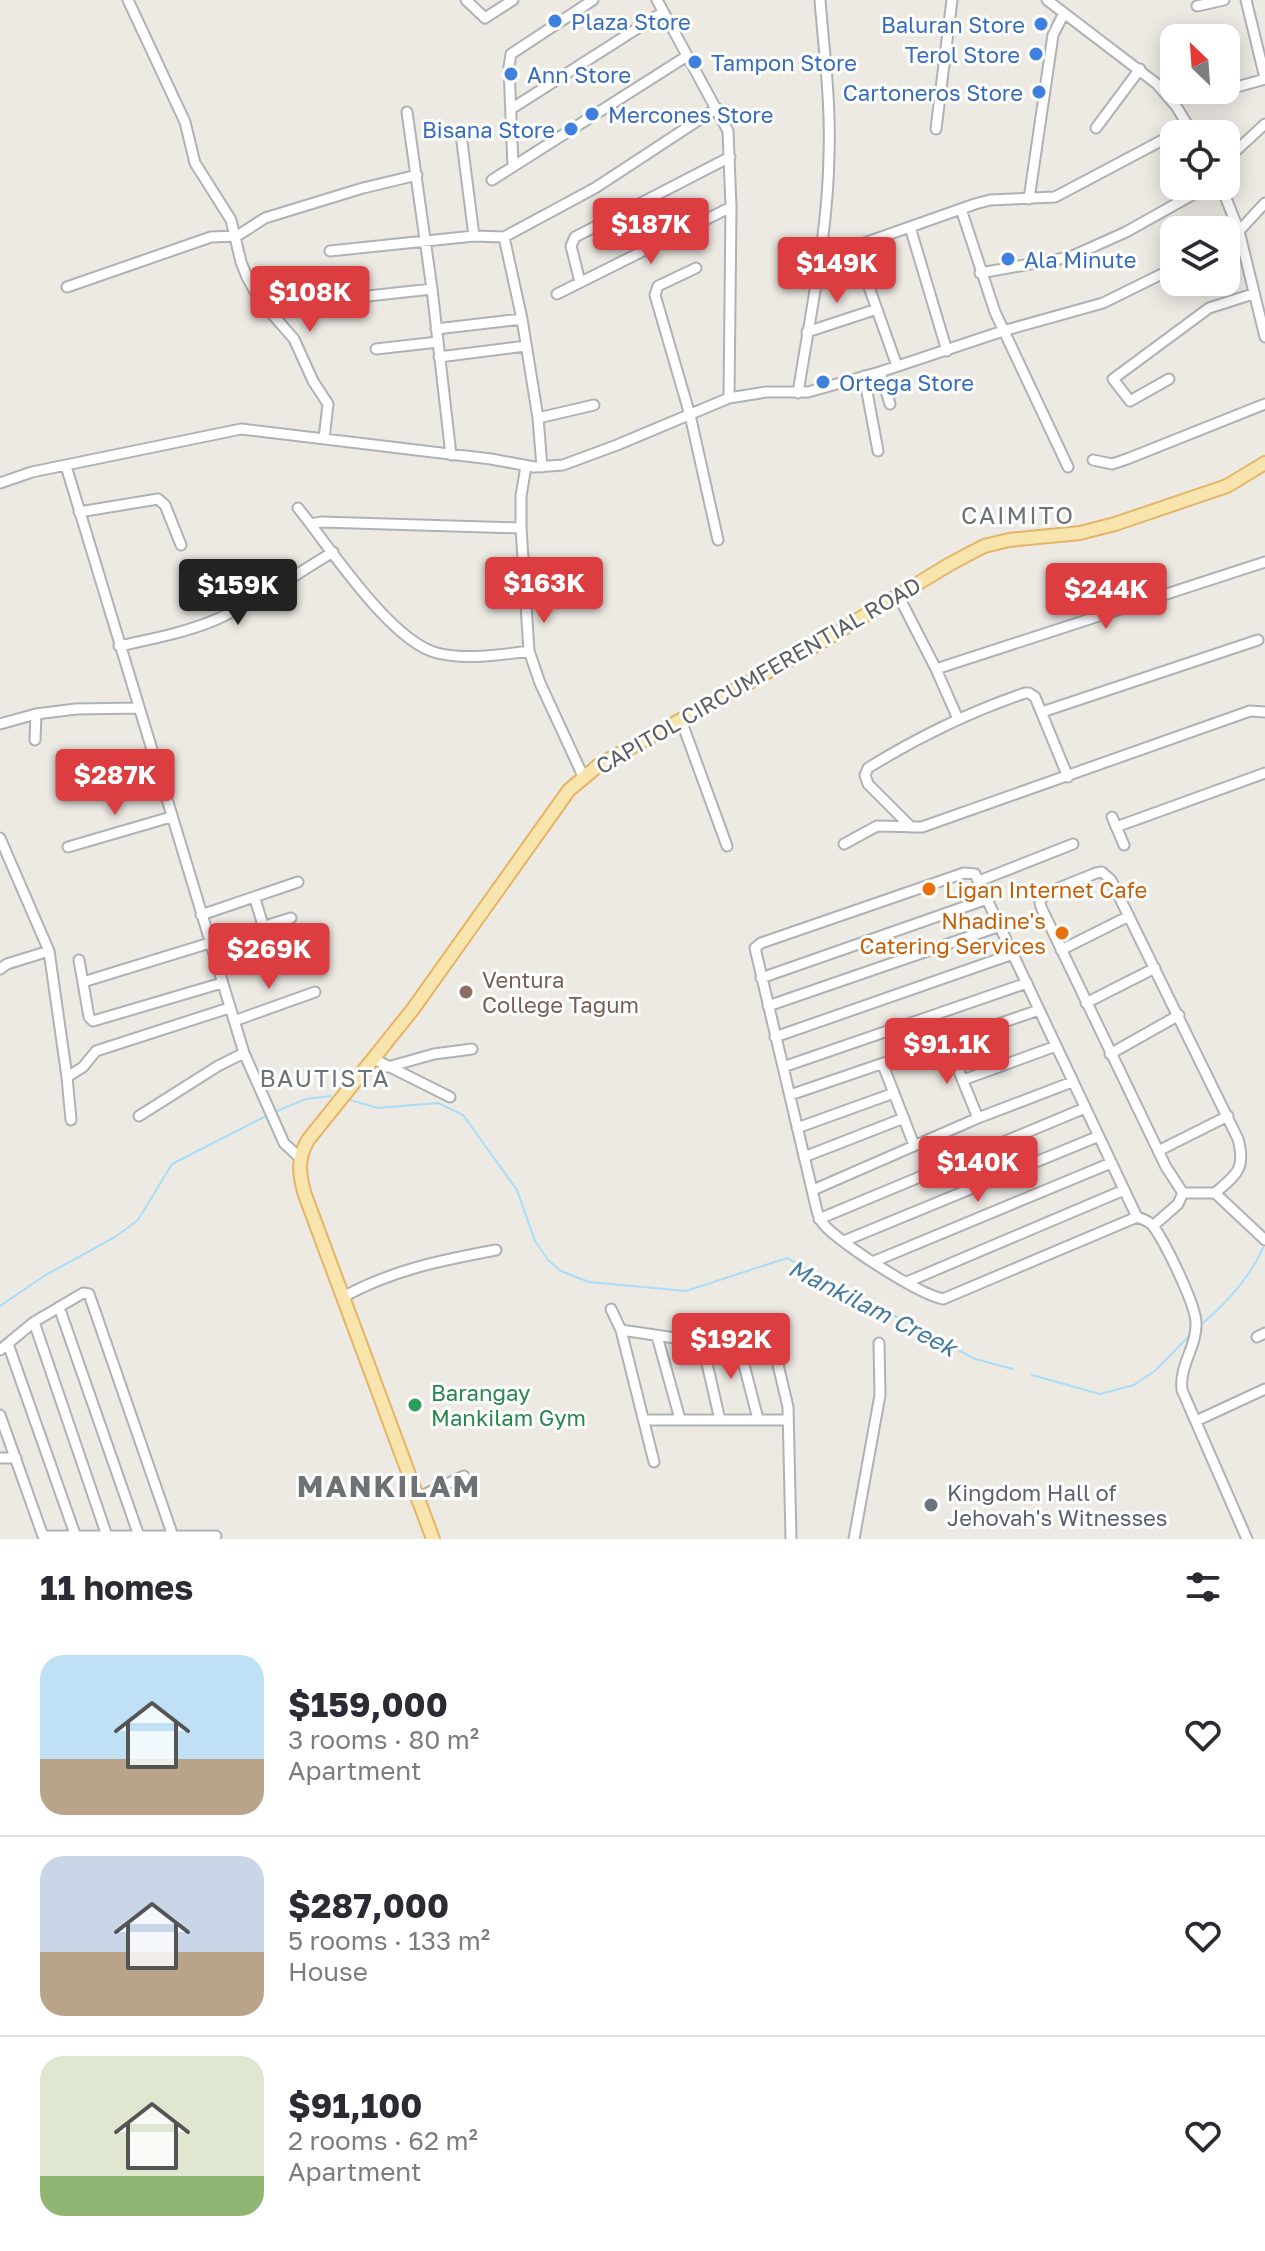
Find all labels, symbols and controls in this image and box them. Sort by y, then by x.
place label: Plaza Store [571,8,691,35]
place label: Baluran Store [881,11,1025,38]
marker: Plaza Store [546,12,564,30]
marker: Baluran Store [1032,15,1050,33]
north arrow [1160,24,1240,104]
map controls [1160,24,1240,296]
place label: Terol Store [905,41,1020,68]
marker: Terol Store [1027,45,1045,63]
place label: Tampon Store [711,49,857,76]
marker: Tampon Store [686,53,704,71]
place label: Ann Store [527,61,631,88]
marker: Ann Store [502,65,520,83]
place label: Cartoneros Store [843,79,1023,106]
marker: Cartoneros Store [1030,83,1048,101]
place label: Mercones Store [608,101,773,128]
marker: Mercones Store [583,105,601,123]
place label: Bisana Store [422,116,555,143]
marker: Bisana Store [562,120,580,138]
button: locate [1160,120,1240,200]
pin: $187K [595,198,707,266]
text: $187K [611,208,691,239]
button: layers [1160,216,1240,296]
pin: $149K [781,237,893,305]
place label: Ala Minute [1024,246,1137,273]
text: $149K [796,247,878,278]
marker: Ala Minute [999,250,1017,268]
pin: $108K [254,266,366,334]
text: $108K [268,276,352,307]
place label: Ortega Store [839,369,974,396]
marker: Ortega Store [814,373,832,391]
district label: CAIMITO [961,500,1075,529]
pin: $163K [488,557,600,625]
pin: $159K [182,559,294,627]
pin: $244K [1050,563,1162,631]
text: $163K [503,567,585,598]
text: $159K [197,569,279,600]
street label: CAPITOL CIRCUMFERENTIAL ROAD [591,571,925,779]
text: $244K [1064,573,1148,604]
pin: $287K [59,749,171,817]
text: $287K [74,759,156,790]
place label: Ligan Internet Cafe [945,876,1147,903]
marker: Ligan Internet Cafe [920,880,938,898]
place label: Nhadine's Catering Services [860,907,1046,959]
pin: $269K [213,923,325,991]
marker: Nhadine's Catering Services [1053,924,1071,942]
text: $269K [226,933,312,964]
place label: Ventura College Tagum [482,966,639,1018]
marker: Ventura College Tagum [457,983,475,1001]
pin: $91.1K [882,1018,1012,1086]
text: $91.1K [903,1028,991,1059]
district label: BAUTISTA [259,1063,391,1092]
pin: $140K [922,1136,1034,1204]
text: $140K [937,1146,1019,1177]
water label: Mankilam Creek [784,1252,964,1363]
pin: $192K [675,1313,787,1381]
text: $192K [690,1323,772,1354]
place label: Barangay Mankilam Gym [431,1379,586,1431]
marker: Barangay Mankilam Gym [406,1396,424,1414]
district label: MANKILAM [297,1468,481,1504]
place label: Kingdom Hall of Jehovah's Witnesses [947,1479,1168,1531]
marker: Kingdom Hall of Jehovah's Witnesses [922,1496,940,1514]
icon: filters [1181,1565,1225,1609]
text: 11 homes [40,1567,193,1607]
text: $159,000 [288,1684,448,1724]
icon: home [104,1687,200,1783]
icon: heart [1181,1713,1225,1757]
text: 3 rooms · 80 m² [288,1724,479,1755]
text: Apartment [288,1755,421,1786]
text: $287,000 [288,1885,449,1925]
icon: home [104,1888,200,1984]
icon: heart [1181,1914,1225,1958]
text: 5 rooms · 133 m² [288,1925,490,1956]
text: House [288,1956,368,1987]
text: $91,100 [288,2085,422,2125]
icon: home [104,2088,200,2184]
icon: heart [1181,2114,1225,2158]
text: 2 rooms · 62 m² [288,2125,478,2156]
text: Apartment [288,2156,421,2187]

